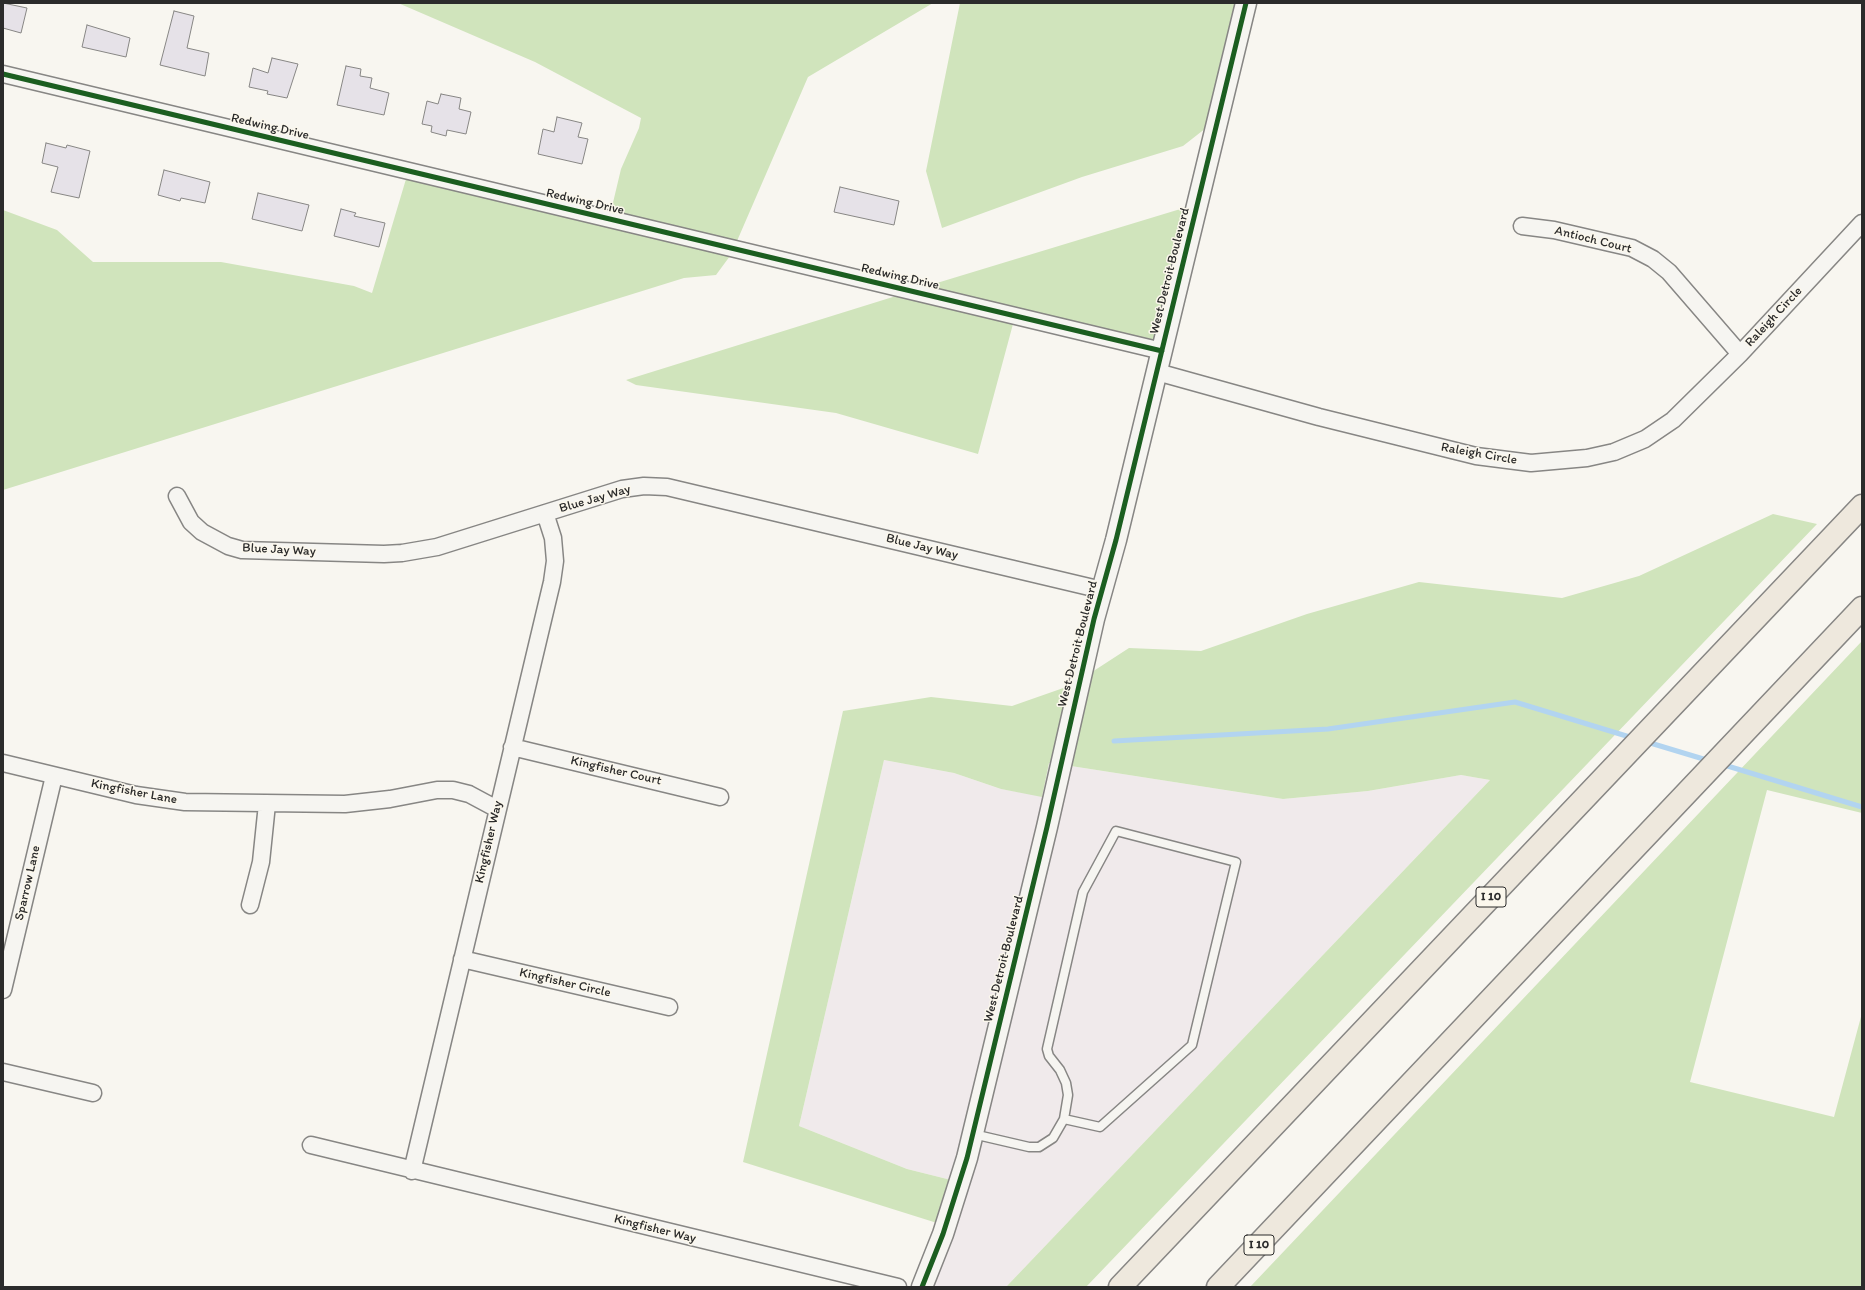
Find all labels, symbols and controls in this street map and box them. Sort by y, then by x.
street label: Redwing Drive [229,110,311,144]
street label: Redwing Drive [544,185,626,219]
street label: West Detroit Boulevard [1147,206,1193,336]
street label: Antioch Court [1553,223,1633,257]
street label: Redwing Drive [859,260,941,294]
street label: Raleigh Circle [1742,284,1806,350]
street label: Raleigh Circle [1440,440,1518,468]
street label: Blue Jay Way [558,481,632,517]
street label: Blue Jay Way [884,531,960,563]
street label: Blue Jay Way [242,540,316,560]
street label: West Detroit Boulevard [1055,579,1101,709]
street label: Kingfisher Court [569,753,663,789]
street label: Kingfisher Lane [90,776,178,808]
street label: Kingfisher Way [472,799,506,885]
street label: Sparrow Lane [12,844,44,922]
road number: I 10 [1476,887,1506,907]
street label: West Detroit Boulevard [981,894,1027,1024]
street label: Kingfisher Circle [518,965,612,1001]
street label: Kingfisher Way [612,1211,698,1247]
road number: I 10 [1244,1235,1274,1255]

